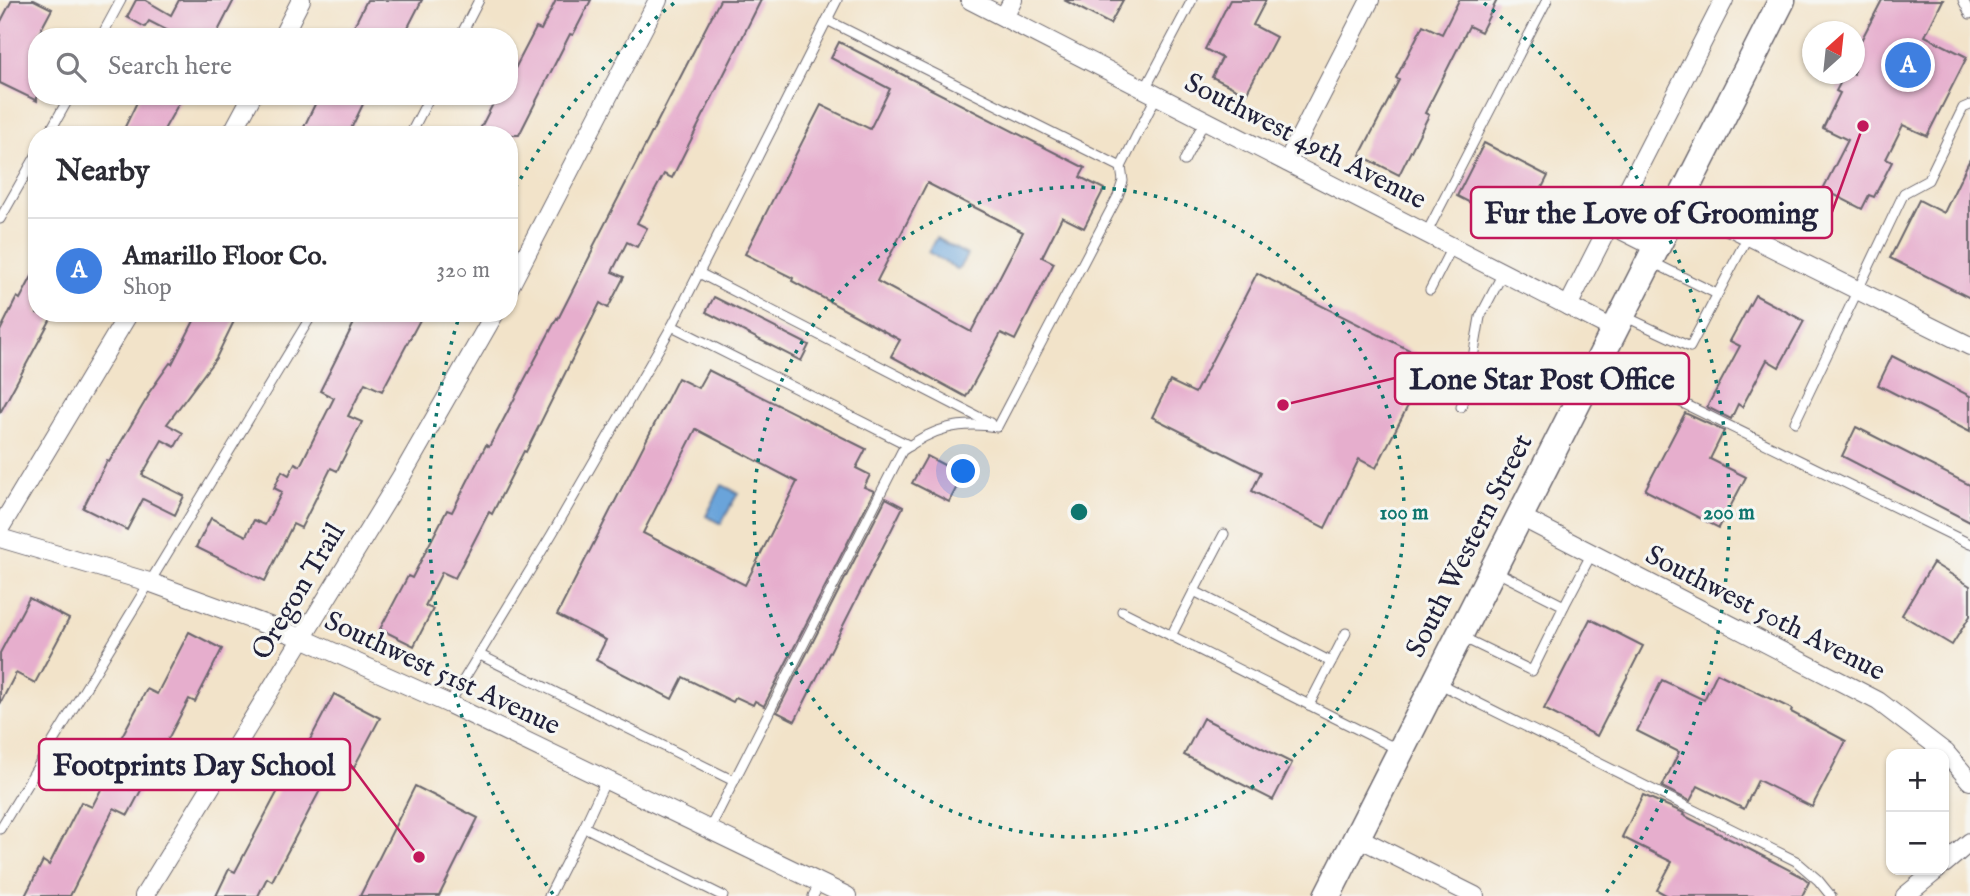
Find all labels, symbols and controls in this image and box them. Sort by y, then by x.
north arrow [1802,21,1865,84]
search box [28,28,518,105]
pin: A [1885,39,1931,91]
icon: search [52,48,90,86]
text: Search here [108,50,232,83]
street label: Southwest 49th Avenue [1178,66,1432,218]
text: Nearby [56,153,149,191]
callout: Fur the Love of Grooming [1471,187,1832,238]
text: Fur the Love of Grooming [1484,196,1820,234]
text: Amarillo Floor Co. [123,240,327,273]
text: A [71,256,87,285]
text: 320 m [437,256,490,285]
text: Shop [123,273,172,302]
callout: Lone Star Post Office [1395,353,1689,404]
text: Lone Star Post Office [1409,362,1675,400]
street label: South Western Street [1399,428,1542,663]
your location [946,454,980,488]
centre of rings [1067,500,1091,524]
text: 100 m [1379,500,1429,527]
text: 200 m [1703,500,1755,527]
street label: Oregon Trail [245,517,354,667]
street label: Southwest 50th Avenue [1639,538,1891,690]
street label: Southwest 51st Avenue [318,604,566,744]
callout: Footprints Day School [39,739,350,790]
text: Footprints Day School [53,748,336,786]
map controls [1886,749,1949,875]
button: + [1886,749,1949,812]
button: − [1886,812,1949,875]

